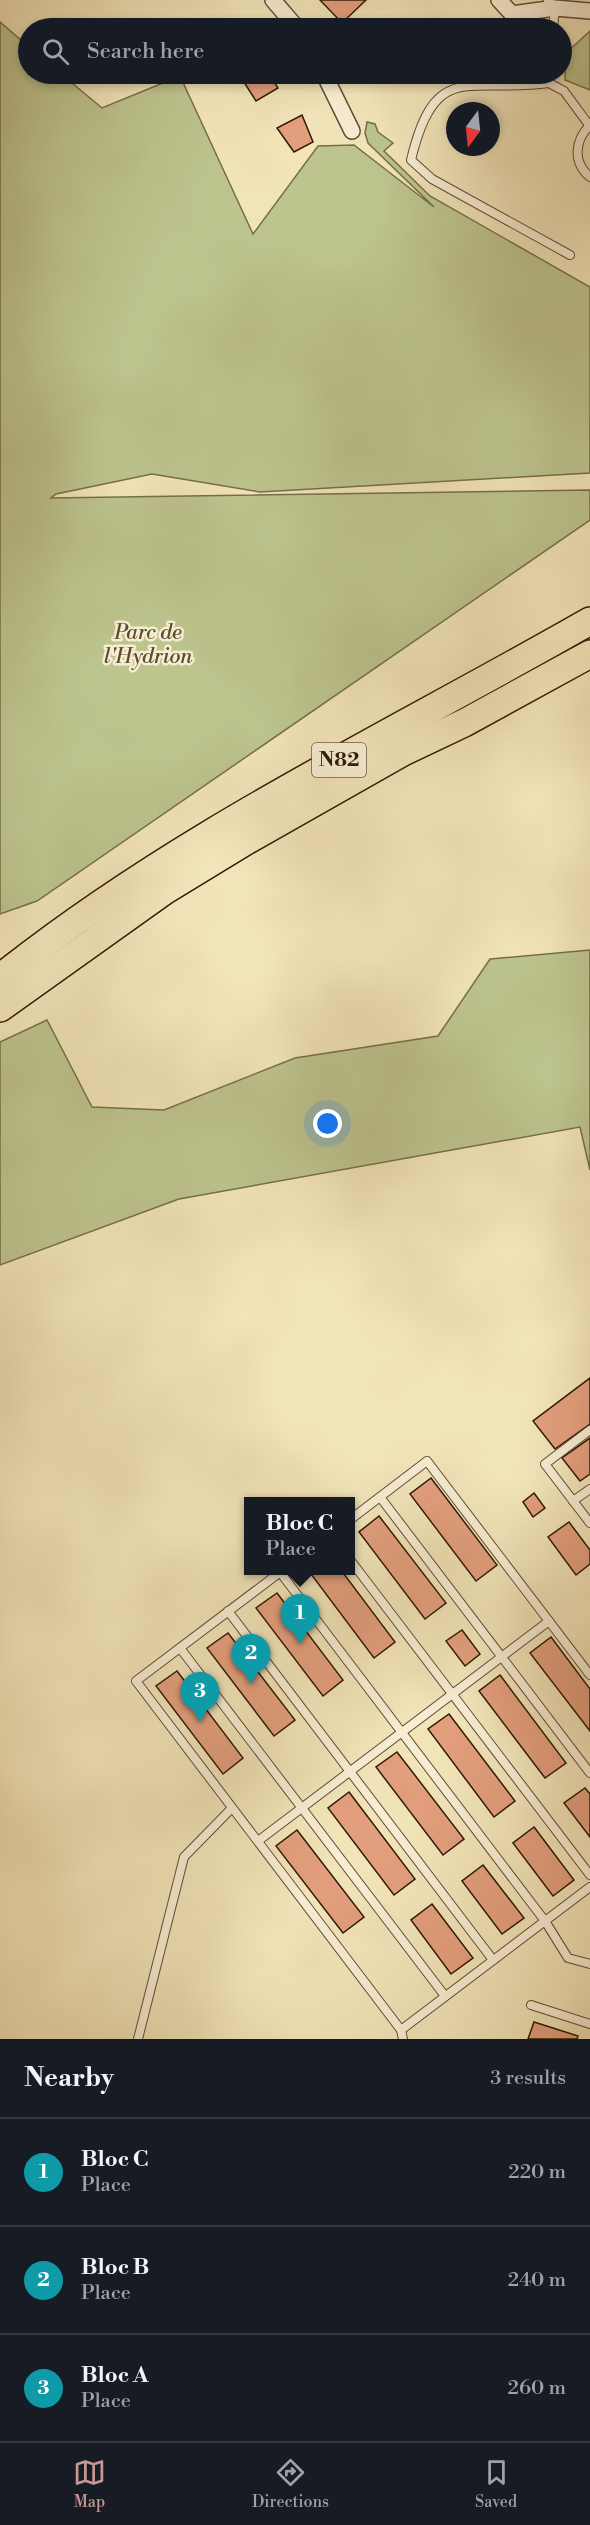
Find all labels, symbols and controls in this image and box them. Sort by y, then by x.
search box [18,18,572,84]
icon: search [39,35,72,68]
text: Search here [87,38,204,65]
north arrow [446,102,500,156]
park label: Parc de l'Hydrion [104,620,193,670]
road number: N82 [312,743,366,777]
your location [313,1109,342,1138]
popup [244,1497,355,1575]
text: Bloc C [266,1510,333,1537]
text: Place [266,1537,316,1562]
pin: 1 [280,1594,320,1644]
pin: 2 [232,1634,270,1684]
pin: 3 [180,1672,220,1722]
text: Nearby [24,2062,114,2094]
text: 3 results [490,2066,566,2091]
text: Bloc C [81,2146,148,2173]
text: 1 [39,2160,48,2185]
text: 220 m [508,2160,566,2185]
text: Place [81,2173,131,2198]
text: Bloc B [81,2254,149,2281]
text: 2 [37,2268,50,2293]
text: 240 m [508,2268,566,2293]
text: Place [81,2281,131,2306]
text: Bloc A [81,2362,148,2389]
text: 3 [37,2376,50,2401]
text: 260 m [508,2376,566,2401]
text: Place [81,2389,131,2414]
tab: Map [73,2456,106,2512]
tab: Directions [252,2456,329,2512]
tab: Saved [475,2456,517,2512]

